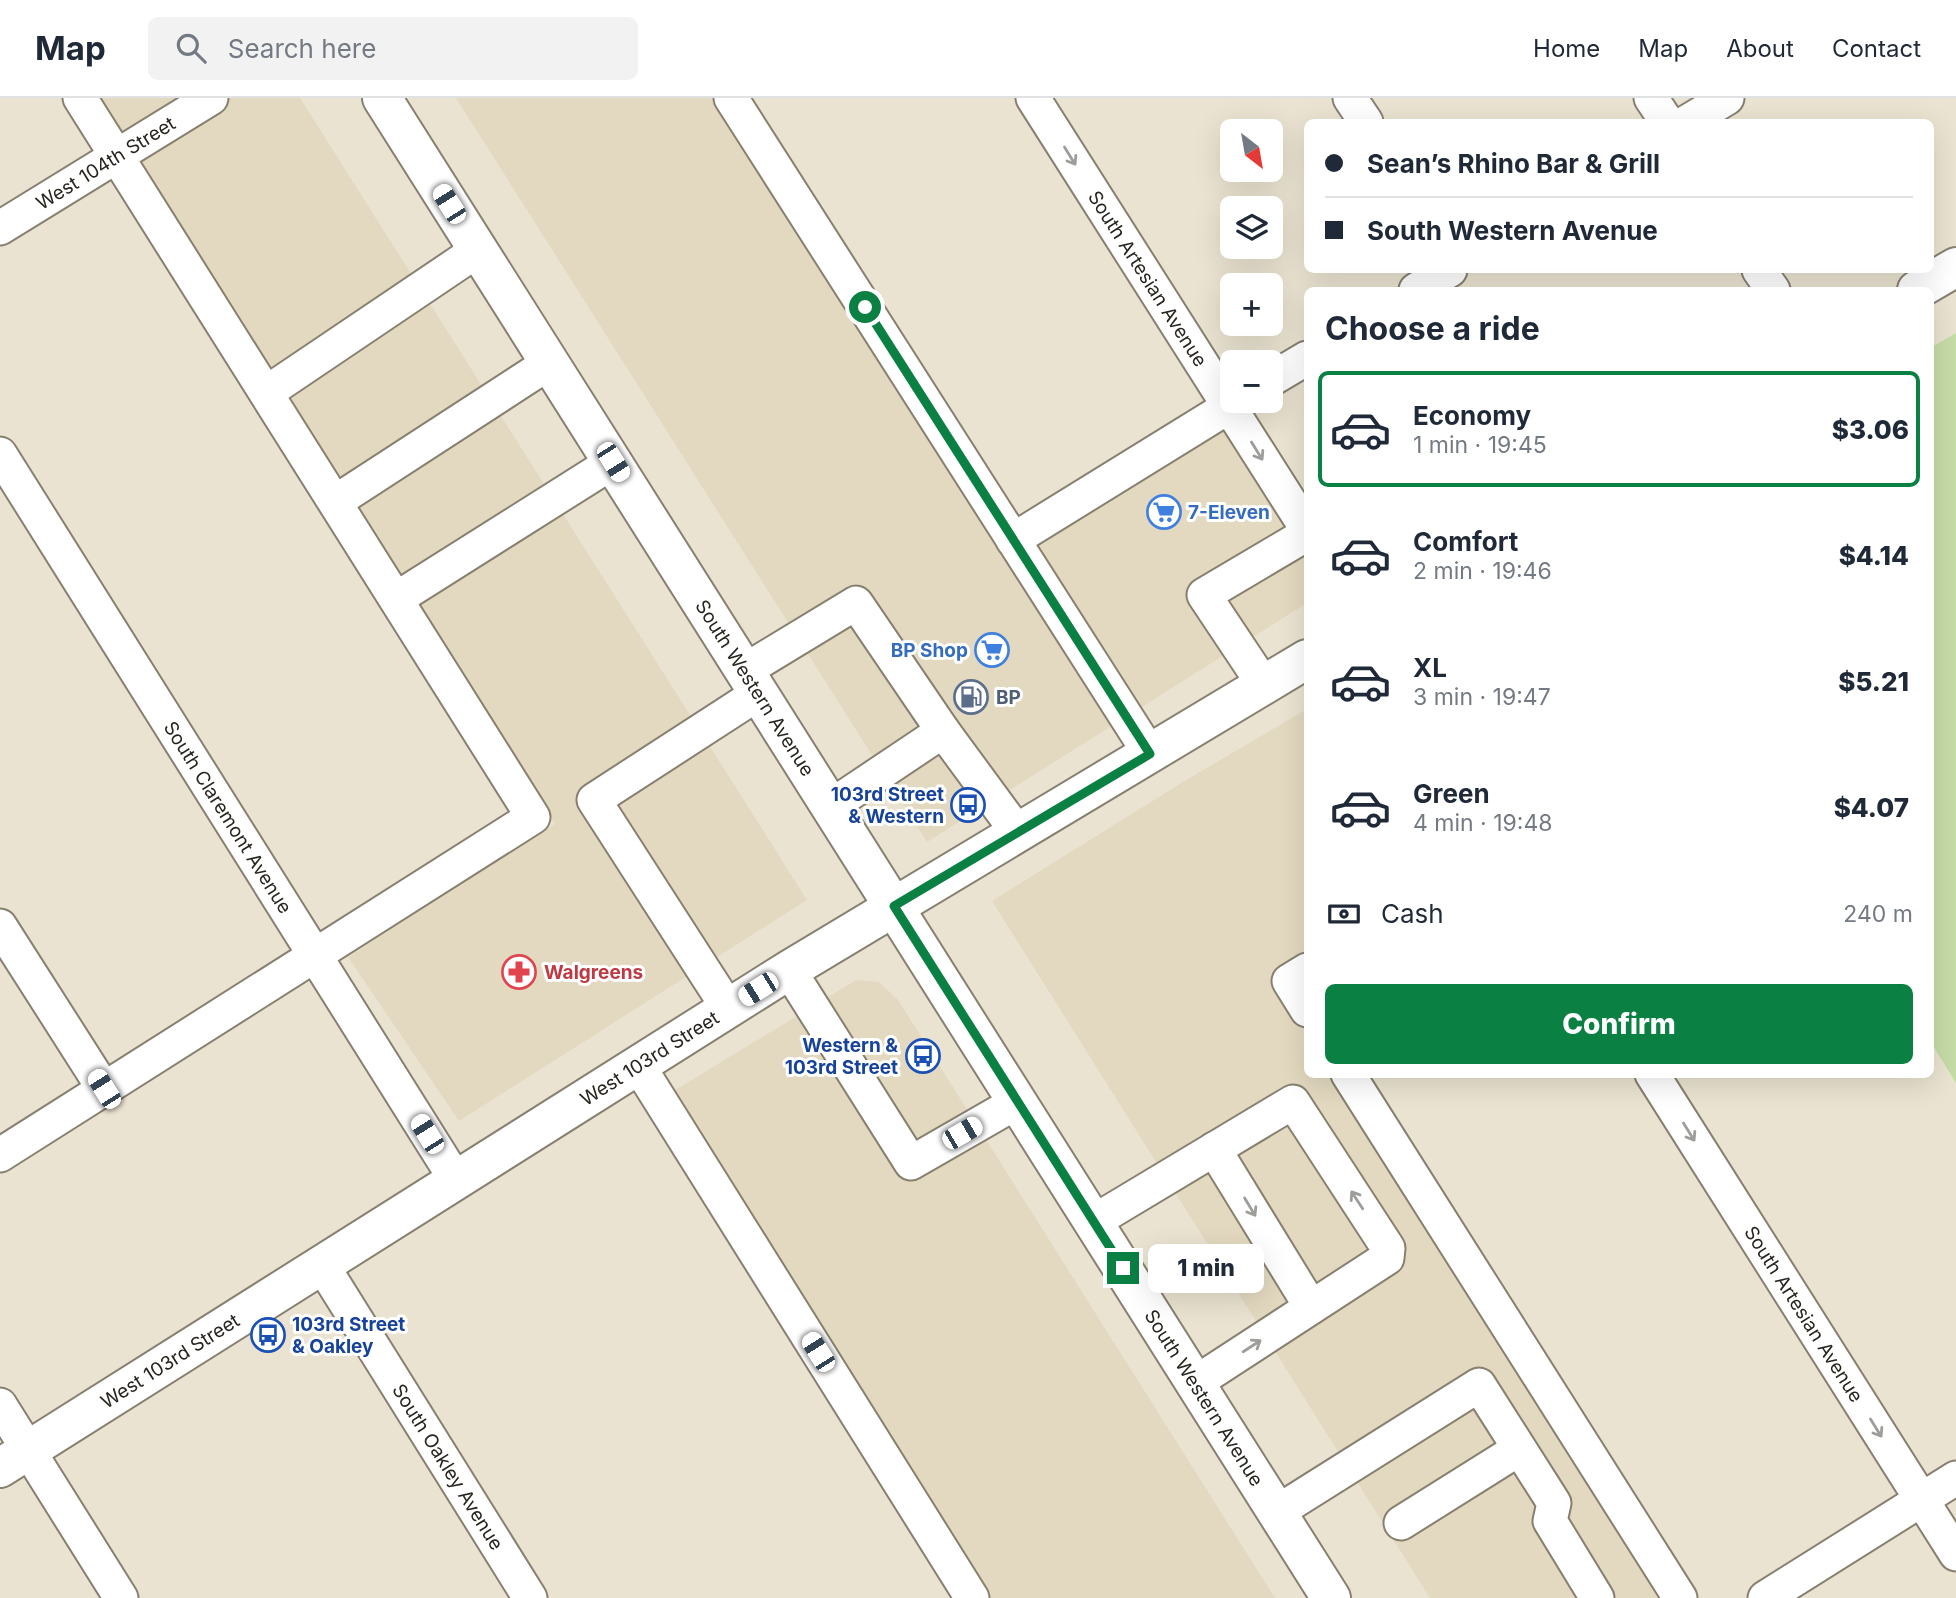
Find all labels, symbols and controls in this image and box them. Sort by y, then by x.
search box [148,17,638,80]
text: Map [35,28,106,68]
icon: search [172,29,210,67]
text: Search here [228,33,376,64]
text: Home [1533,34,1600,63]
text: Map [1638,34,1688,63]
text: About [1726,34,1794,63]
text: Contact [1832,34,1921,63]
street label: West 104th Street [32,112,180,215]
north arrow [1220,119,1283,182]
map controls [1220,119,1283,413]
one-way arrow [1063,145,1077,165]
text: Sean’s Rhino Bar & Grill [1367,148,1660,179]
car [429,181,470,227]
street label: South Artesian Avenue [1083,187,1212,371]
button: layers [1220,196,1283,259]
text: South Western Avenue [1367,215,1658,246]
button: + [1220,273,1283,336]
route start [849,291,881,323]
text: Choose a ride [1325,309,1540,348]
button: − [1220,350,1283,413]
icon: car [1329,398,1392,461]
text: Economy [1413,400,1531,431]
text: $3.06 [1832,414,1909,445]
text: 1 min · 19:45 [1413,431,1547,459]
car [593,439,634,485]
one-way arrow [1251,441,1265,461]
supermarket icon: 7-Eleven [1145,493,1183,531]
place label: 7-Eleven [1188,501,1270,524]
icon: car [1329,524,1392,587]
text: Comfort [1413,526,1518,557]
text: $4.14 [1839,540,1909,571]
text: 2 min · 19:46 [1413,557,1552,585]
street label: South Western Avenue [690,596,819,781]
supermarket icon: BP Shop [973,631,1011,669]
place label: BP Shop [891,639,968,662]
icon: car [1329,650,1392,713]
text: XL [1413,652,1447,683]
text: $5.21 [1838,666,1909,697]
fuel station icon: BP [952,678,990,716]
text: 3 min · 19:47 [1413,683,1551,711]
place label: BP [996,686,1021,709]
street label: South Claremont Avenue [159,717,297,918]
icon: car [1329,776,1392,839]
text: Green [1413,778,1490,809]
place label: 103rd Street & Western [831,783,944,828]
bus stop icon: 103rd Street & Western [949,786,987,824]
text: $4.07 [1834,792,1909,823]
text: 4 min · 19:48 [1413,809,1553,837]
icon: cash [1325,895,1363,933]
text: Cash [1381,898,1444,929]
text: 240 m [1843,900,1913,928]
pharmacy icon: Walgreens [500,953,538,991]
place label: Walgreens [544,961,643,984]
car [735,969,782,1009]
button: Confirm [1325,984,1913,1064]
street label: West 103rd Street [576,1006,723,1111]
place label: Western & 103rd Street [785,1034,898,1079]
bus stop icon: Western & 103rd Street [904,1037,942,1075]
car [84,1066,125,1112]
car [407,1111,448,1157]
car [939,1113,986,1153]
one-way arrow [1681,1122,1696,1141]
one-way arrow [1349,1191,1364,1210]
one-way arrow [1243,1197,1257,1217]
street label: South Artesian Avenue [1739,1222,1868,1407]
callout: 1 min [1148,1244,1263,1292]
route end [1107,1252,1139,1284]
text: 1 min [1177,1254,1235,1282]
street label: South Western Avenue [1139,1305,1268,1491]
street label: West 103rd Street [97,1309,244,1413]
place label: 103rd Street & Oakley [292,1313,405,1358]
bus stop icon: 103rd Street & Oakley [249,1316,287,1354]
car [798,1329,839,1375]
one-way arrow [1242,1338,1262,1352]
street label: South Oakley Avenue [387,1380,508,1554]
one-way arrow [1870,1417,1884,1437]

